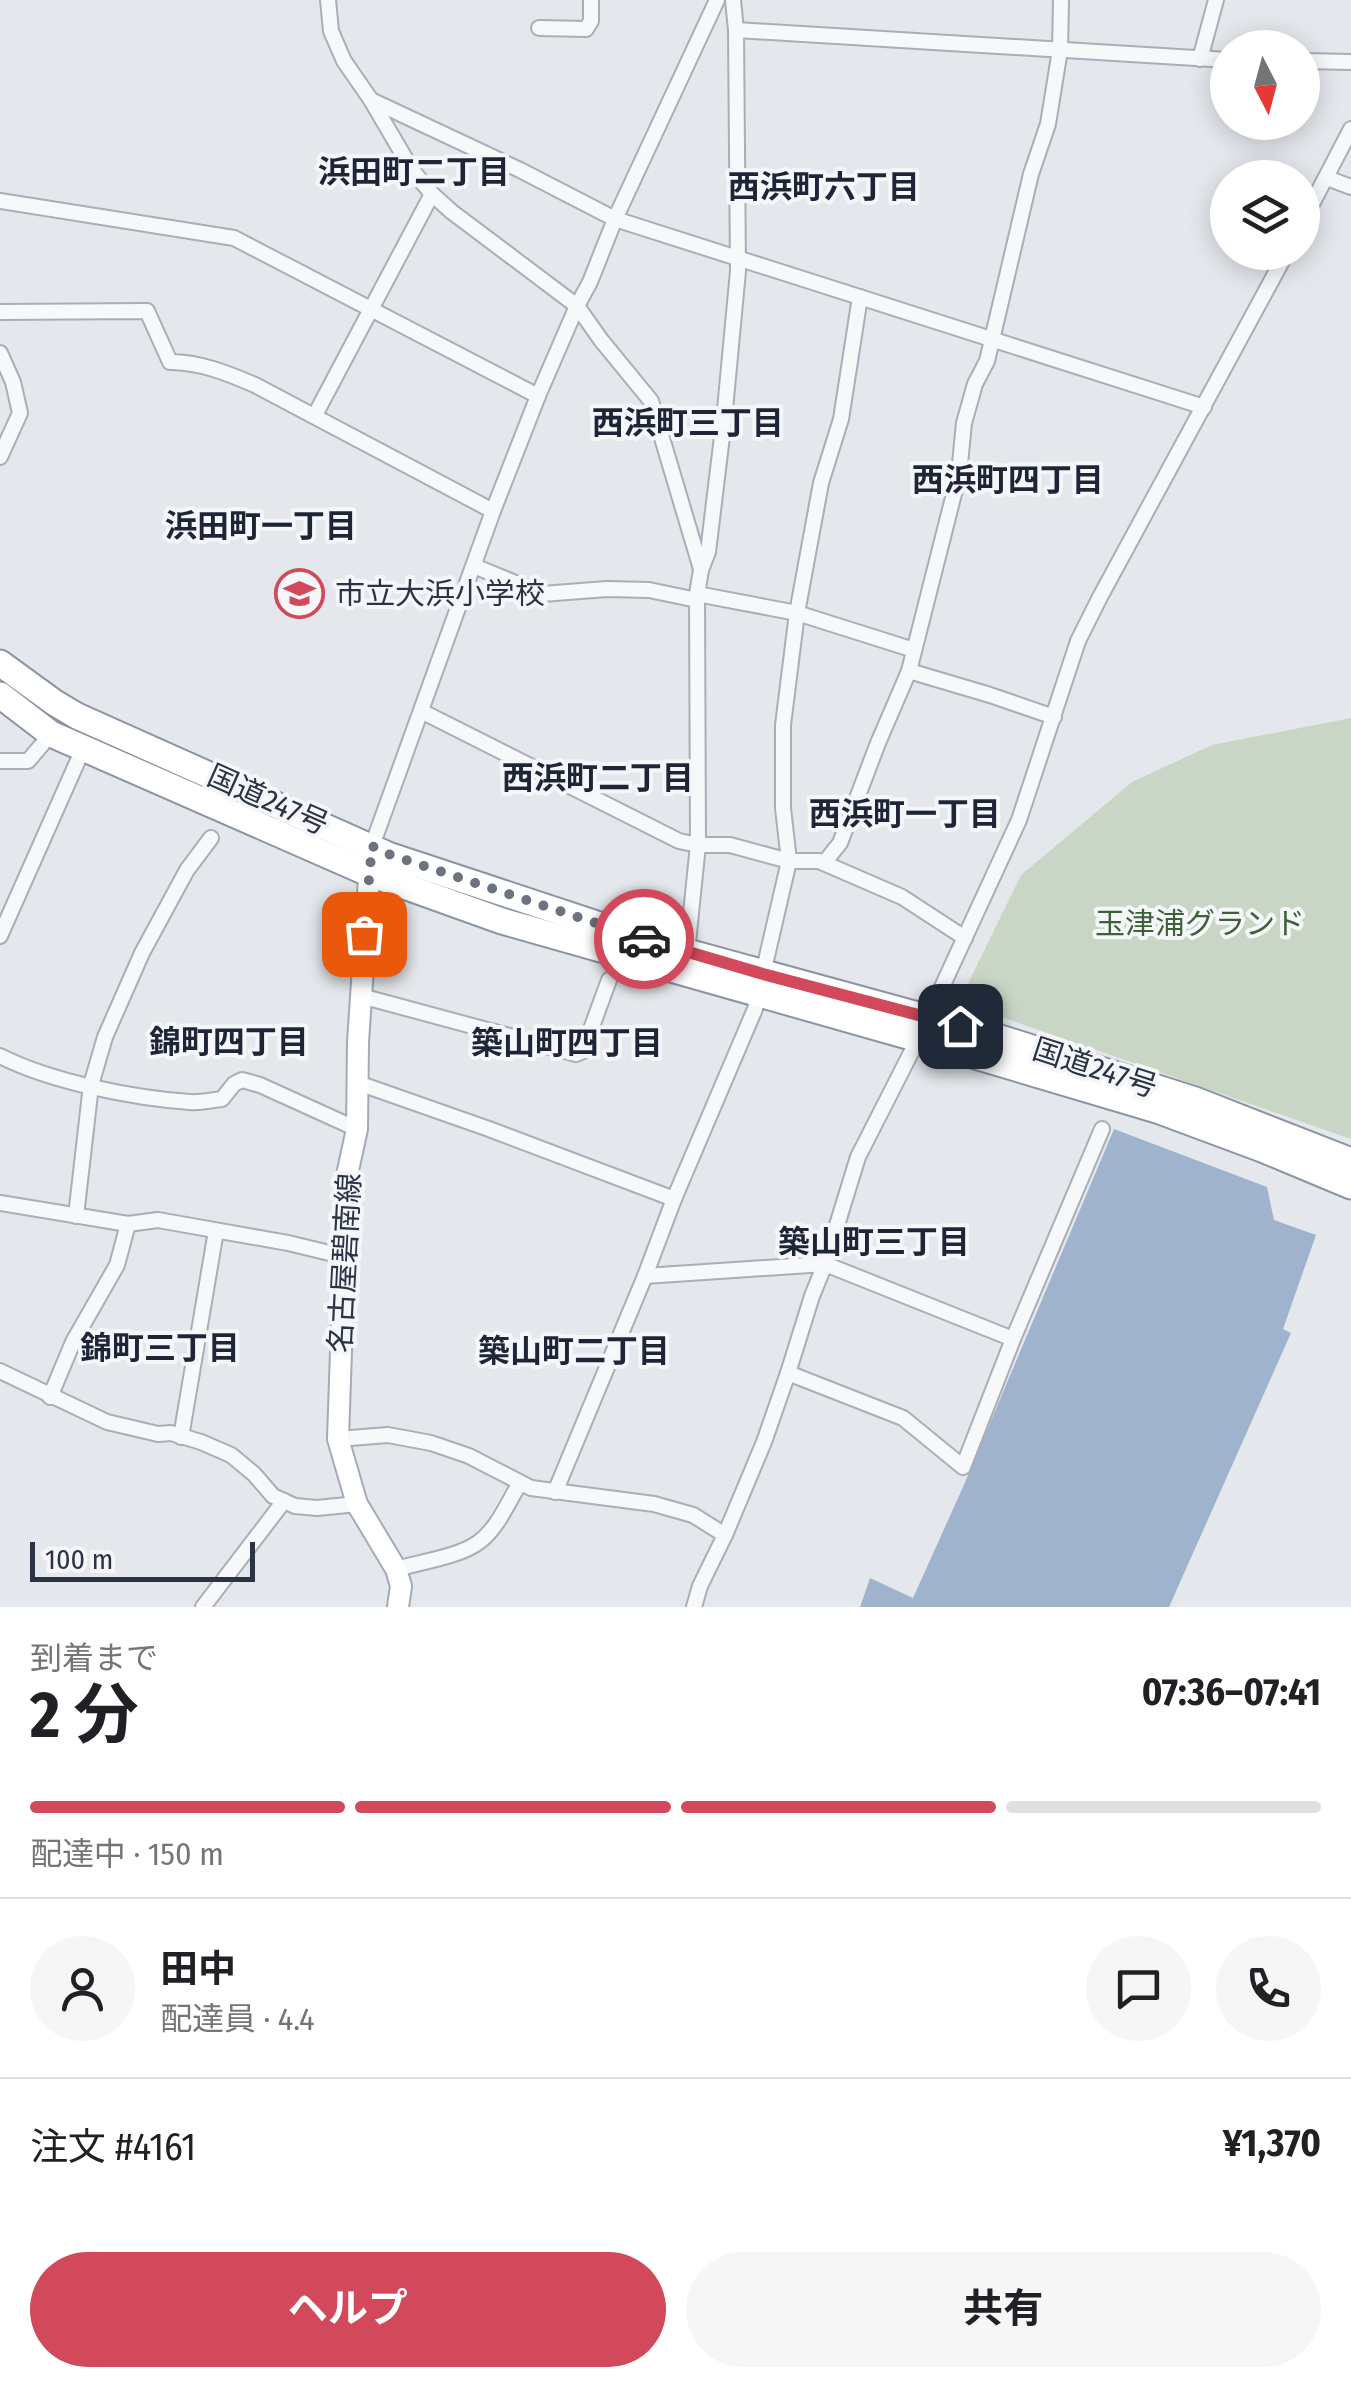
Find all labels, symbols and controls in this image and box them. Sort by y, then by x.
north arrow [1210,30,1320,140]
map controls [1210,30,1320,270]
district label: 浜田町二丁目 [318,153,510,191]
button: layers [1210,160,1320,270]
district label: 西浜町六丁目 [728,168,920,206]
district label: 西浜町三丁目 [592,404,784,442]
district label: 西浜町四丁目 [912,461,1104,499]
district label: 浜田町一丁目 [165,507,357,545]
school or university icon: 市立大浜小学校 [274,568,326,620]
place label: 市立大浜小学校 [335,576,545,612]
street label: 国道247号 [202,757,334,843]
district label: 西浜町二丁目 [502,759,694,797]
district label: 西浜町一丁目 [809,795,1001,833]
courier [594,889,694,989]
pin [322,892,407,977]
park label: 玉津浦グランド [1095,906,1305,942]
icon: bag [337,907,392,962]
icon: car [617,912,672,967]
pin [918,984,1003,1069]
icon: home [933,999,988,1054]
district label: 錦町四丁目 [149,1023,309,1061]
district label: 築山町四丁目 [471,1024,663,1062]
street label: 国道247号 [1028,1031,1162,1105]
street label: 名古屋碧南線 [322,1172,368,1354]
district label: 築山町三丁目 [778,1223,970,1261]
district label: 錦町三丁目 [80,1329,240,1367]
district label: 築山町二丁目 [478,1332,670,1370]
scale bar [30,1537,255,1582]
text: 100 m [45,1543,113,1576]
text: 到着まで [30,1639,158,1677]
text: 07:36–07:41 [1142,1669,1321,1715]
text: 2 分 [30,1676,139,1754]
text: 配達中 · 150 m [30,1835,224,1873]
button: person [30,1936,135,2041]
button: chat [1086,1936,1191,2041]
button: phone [1216,1936,1321,2041]
text: 田中 [160,1946,236,1992]
text: 配達員 · 4.4 [160,2000,315,2038]
text: ¥1,370 [1223,2120,1321,2166]
text: 注文 #4161 [30,2124,196,2170]
button: ヘルプ [30,2252,666,2367]
button: 共有 [686,2252,1321,2367]

